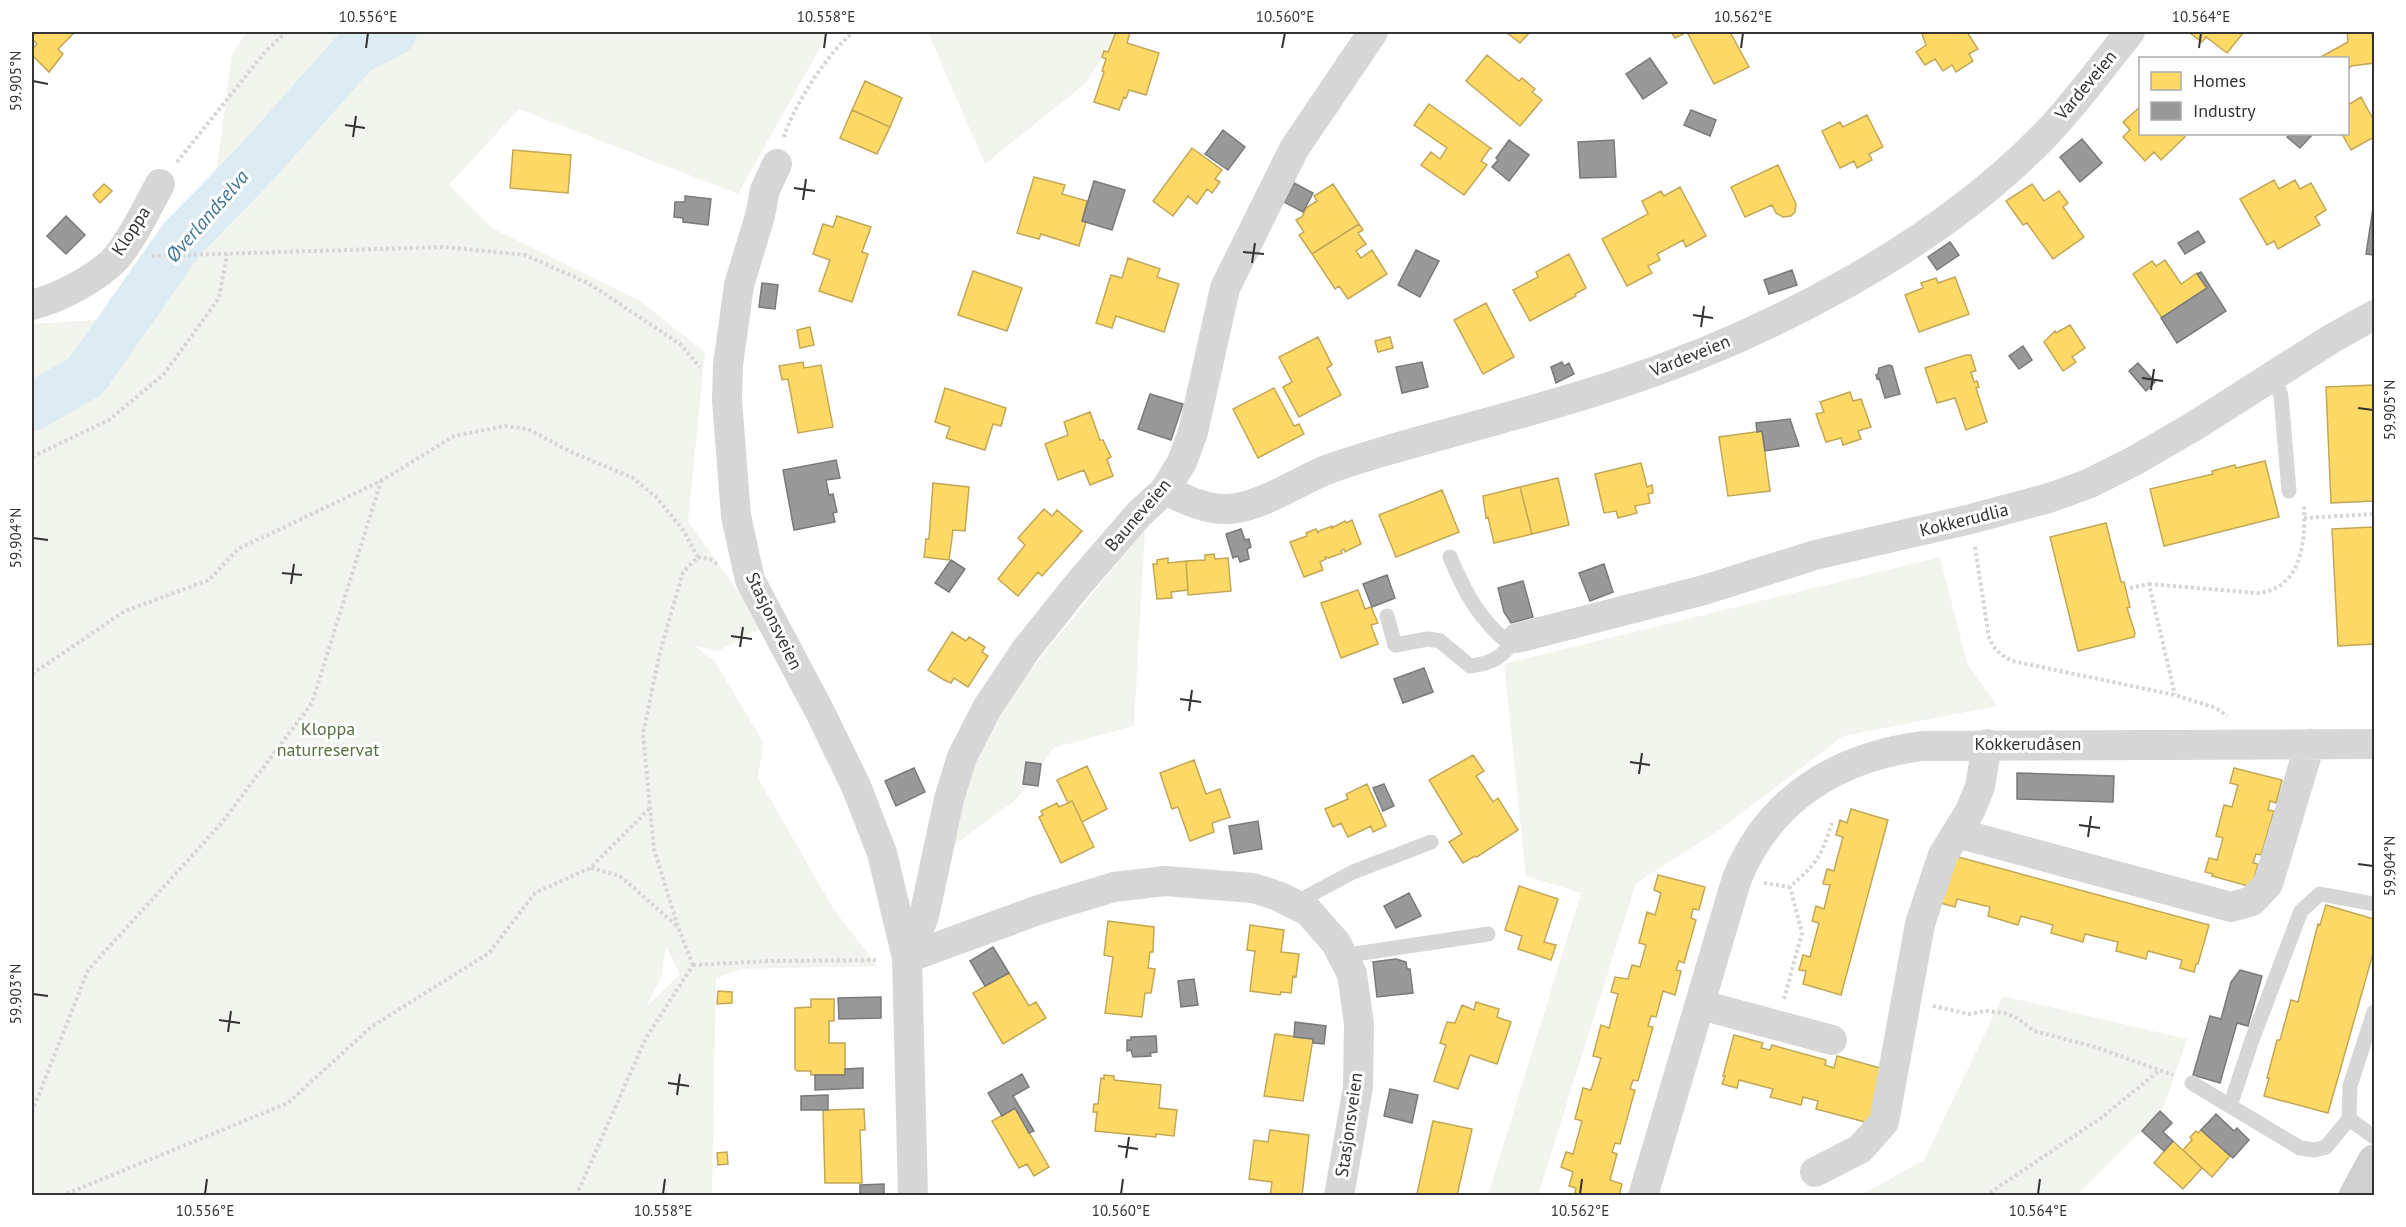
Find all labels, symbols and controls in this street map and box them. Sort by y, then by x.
text: 10.556°E [339,7,397,26]
text: 10.558°E [797,7,855,26]
text: 10.560°E [1256,7,1314,26]
text: 10.562°E [1714,7,1772,26]
text: 10.564°E [2172,7,2230,26]
street label: Vardeveien [2049,45,2122,125]
text: 59.905°N [6,51,25,111]
legend [2139,57,2349,135]
text: Homes [2193,69,2246,92]
text: Industry [2193,99,2256,122]
water label: Øverlandselva [160,164,254,268]
street label: Kloppa [106,202,155,260]
street label: Vardeveien [1646,329,1733,382]
text: 59.905°N [2380,380,2399,440]
street label: Bauneveien [1100,473,1176,556]
street label: Kokkerudlia [1917,497,2011,542]
text: 59.904°N [6,508,25,568]
street label: Stasjonsveien [741,568,808,673]
park label: Kloppa naturreservat [277,717,379,761]
street label: Kokkerudåsen [1975,732,2081,755]
text: 59.904°N [2380,836,2399,896]
text: 59.903°N [6,964,25,1024]
street label: Stasjonsveien [1330,1071,1367,1179]
text: 10.556°E [176,1201,234,1220]
text: 10.558°E [634,1201,692,1220]
text: 10.560°E [1092,1201,1150,1220]
text: 10.562°E [1551,1201,1609,1220]
text: 10.564°E [2009,1201,2067,1220]

